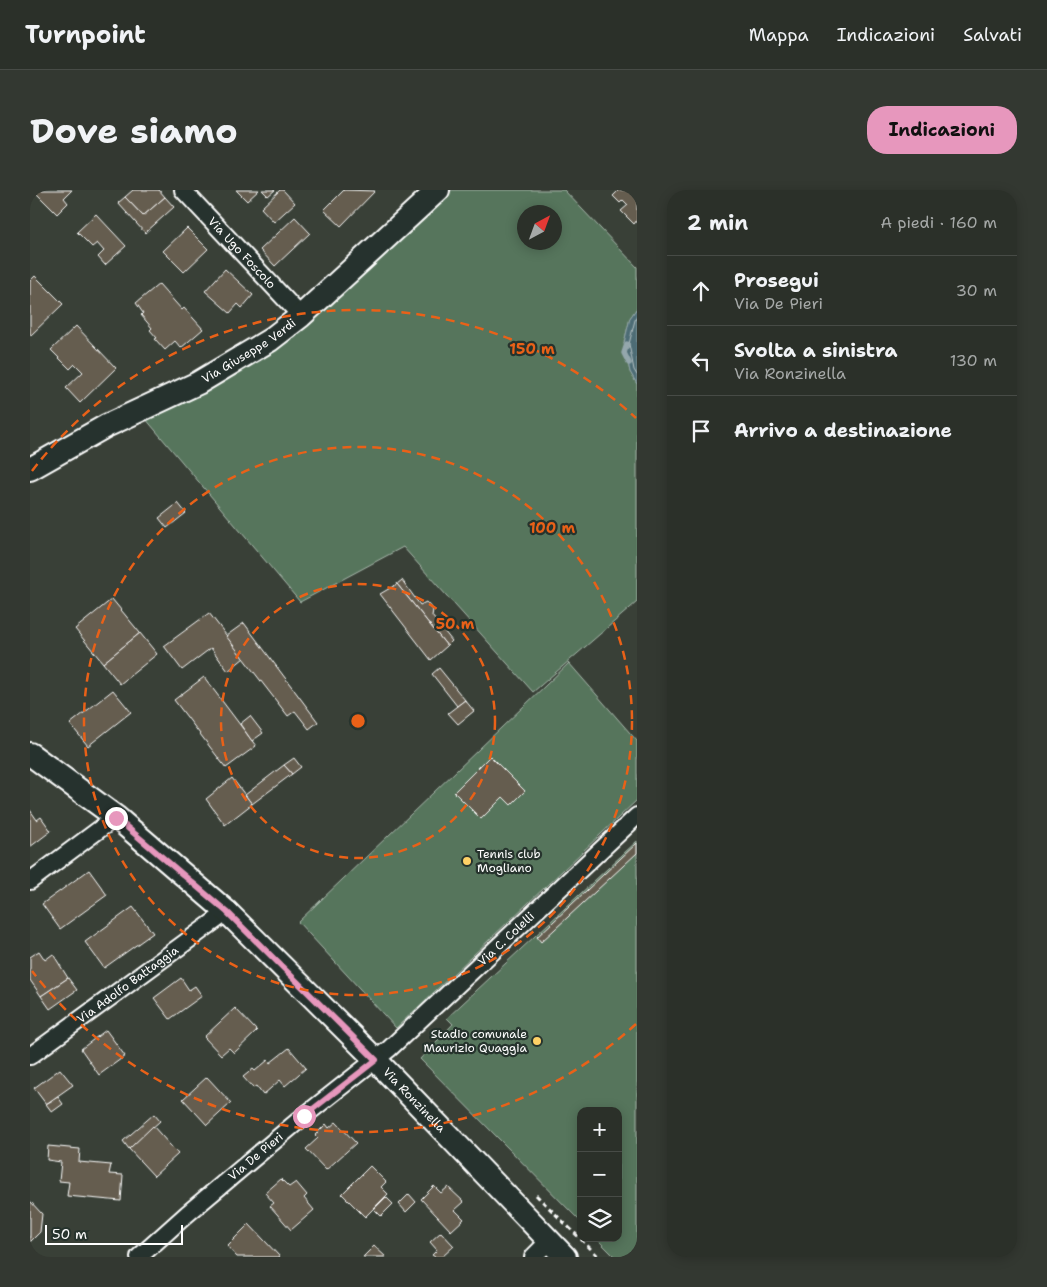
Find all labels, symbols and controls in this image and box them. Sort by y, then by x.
text: Turnpoint [25,19,146,51]
text: Mappa [749,23,809,47]
text: Indicazioni [837,23,935,47]
text: Salvati [963,23,1022,47]
button: Indicazioni [867,106,1017,154]
text: Dove siamo [30,107,238,154]
north arrow [517,205,562,250]
text: 2 min [687,209,748,237]
text: A piedi · 160 m [881,212,997,233]
street label: Via Ugo Foscolo [204,214,279,292]
text: Prosegui [734,268,819,293]
icon: ahead [687,277,715,305]
text: 30 m [956,280,997,301]
text: Via De Pieri [734,293,823,314]
street label: Via Giuseppe Verdi [199,315,299,387]
text: Svolta a sinistra [734,338,897,363]
text: 150 m [509,339,555,359]
icon: left [687,347,715,375]
text: 130 m [950,350,997,371]
text: Via Ronzinella [734,363,846,384]
icon: arrive [687,417,715,445]
text: Arrivo a destinazione [734,418,952,443]
text: 100 m [529,518,575,538]
text: 50 m [436,614,475,634]
centre of rings [349,712,367,730]
route end [105,807,128,830]
place label: Tennis club Mogliano [477,846,541,876]
marker: Tennis club Mogliano [461,855,473,867]
street label: Via C. Colelli [474,908,538,970]
street label: Via Adolfo Battaggia [74,942,182,1027]
place label: Stadio comunale Maurizio Quaggia [424,1026,528,1056]
marker: Stadio comunale Maurizio Quaggia [531,1035,543,1047]
street label: Via Ronzinella [379,1064,449,1136]
route start [293,1105,316,1128]
map controls [577,1107,622,1242]
button: + [577,1107,622,1152]
street label: Via De Pieri [225,1129,286,1184]
button: − [577,1152,622,1197]
button: layers [577,1197,622,1242]
scale bar [45,1222,182,1245]
text: 50 m [52,1225,87,1243]

